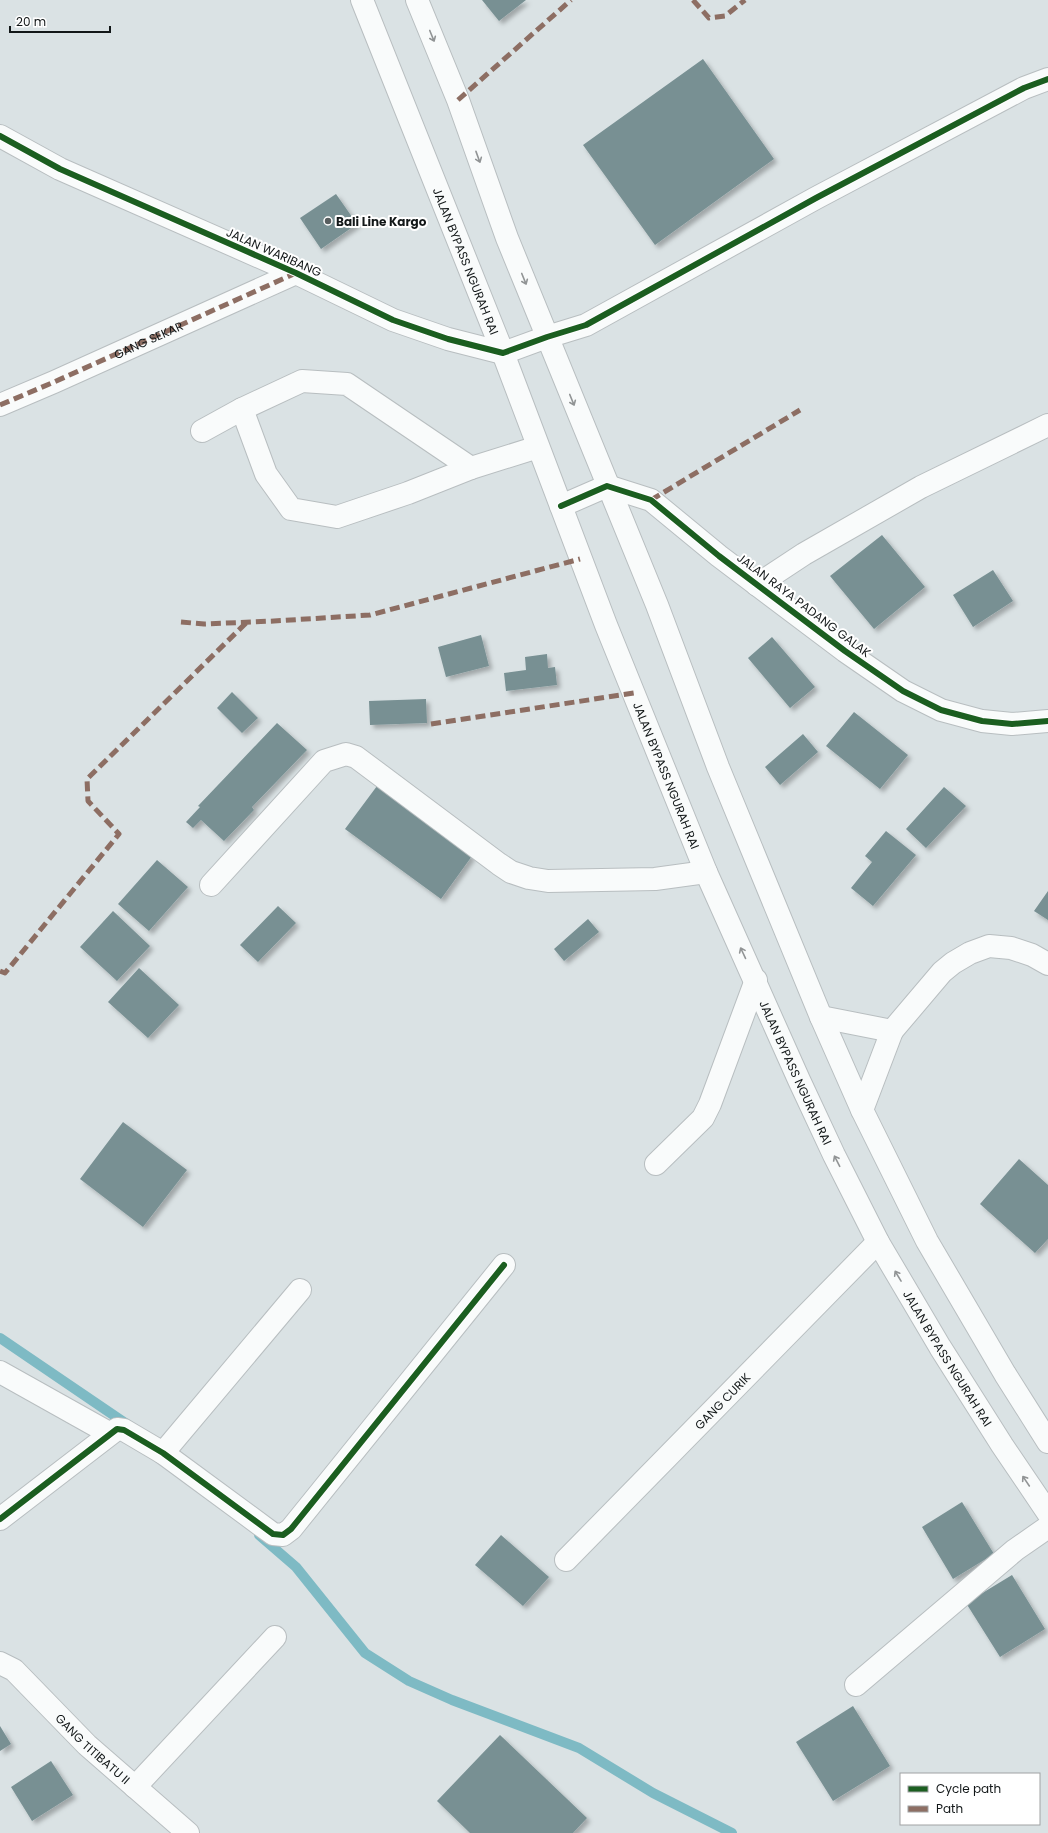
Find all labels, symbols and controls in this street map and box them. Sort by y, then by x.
scale bar [10,8,110,34]
text: 20 m [16,13,46,30]
one-way arrow [428,30,436,42]
one-way arrow [475,151,483,163]
street label: JALAN BYPASS NGURAH RAI [429,185,503,337]
place label: Bali Line Kargo [336,213,427,230]
marker: Bali Line Kargo [323,216,333,226]
street label: JALAN WARIBANG [224,223,324,281]
one-way arrow [520,273,528,285]
street label: GANG SEKAR [111,317,186,363]
one-way arrow [569,393,577,405]
street label: JALAN RAYA PADANG GALAK [734,549,874,661]
street label: JALAN BYPASS NGURAH RAI [629,699,704,851]
one-way arrow [739,947,746,959]
street label: JALAN BYPASS NGURAH RAI [756,997,836,1147]
one-way arrow [833,1155,840,1167]
one-way arrow [894,1270,902,1282]
street label: JALAN BYPASS NGURAH RAI [900,1287,996,1429]
street label: GANG CURIK [690,1369,754,1433]
one-way arrow [1022,1476,1030,1487]
street label: GANG TITIBATU II [52,1709,134,1788]
legend [900,1773,1040,1825]
text: Cycle path [936,1780,1001,1797]
text: Path [936,1800,963,1817]

